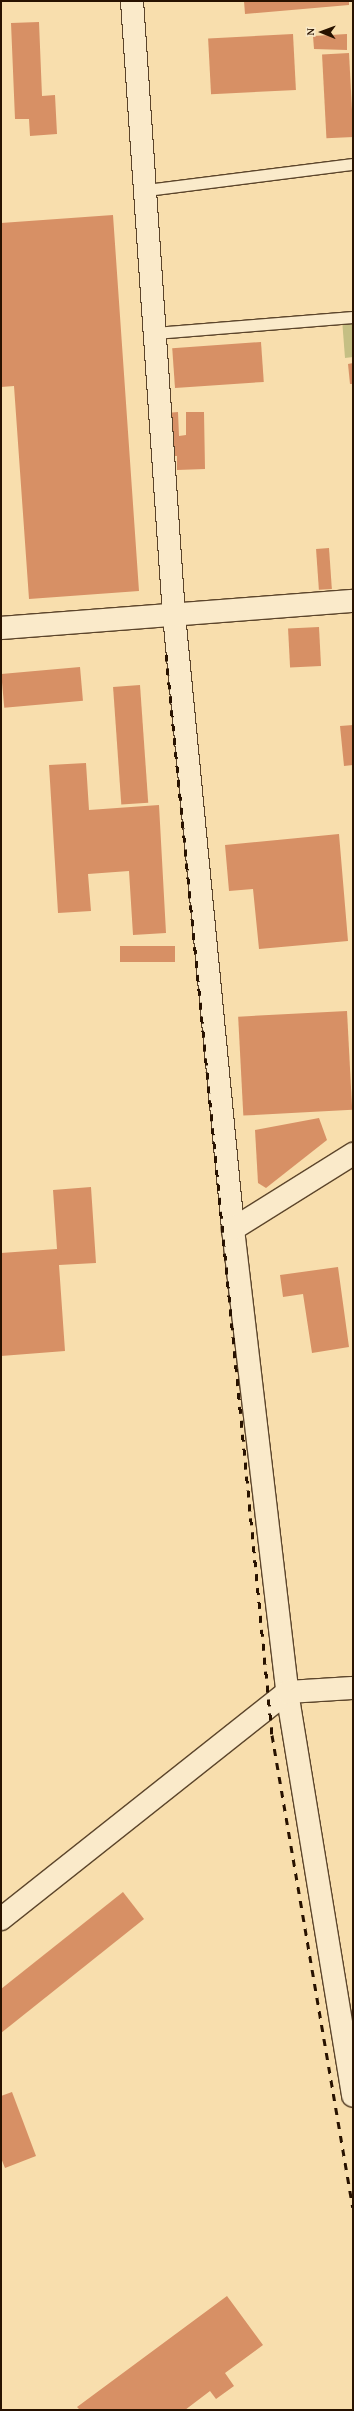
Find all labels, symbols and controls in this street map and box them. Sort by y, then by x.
north arrow [302,12,342,52]
text: N [302,28,318,36]

